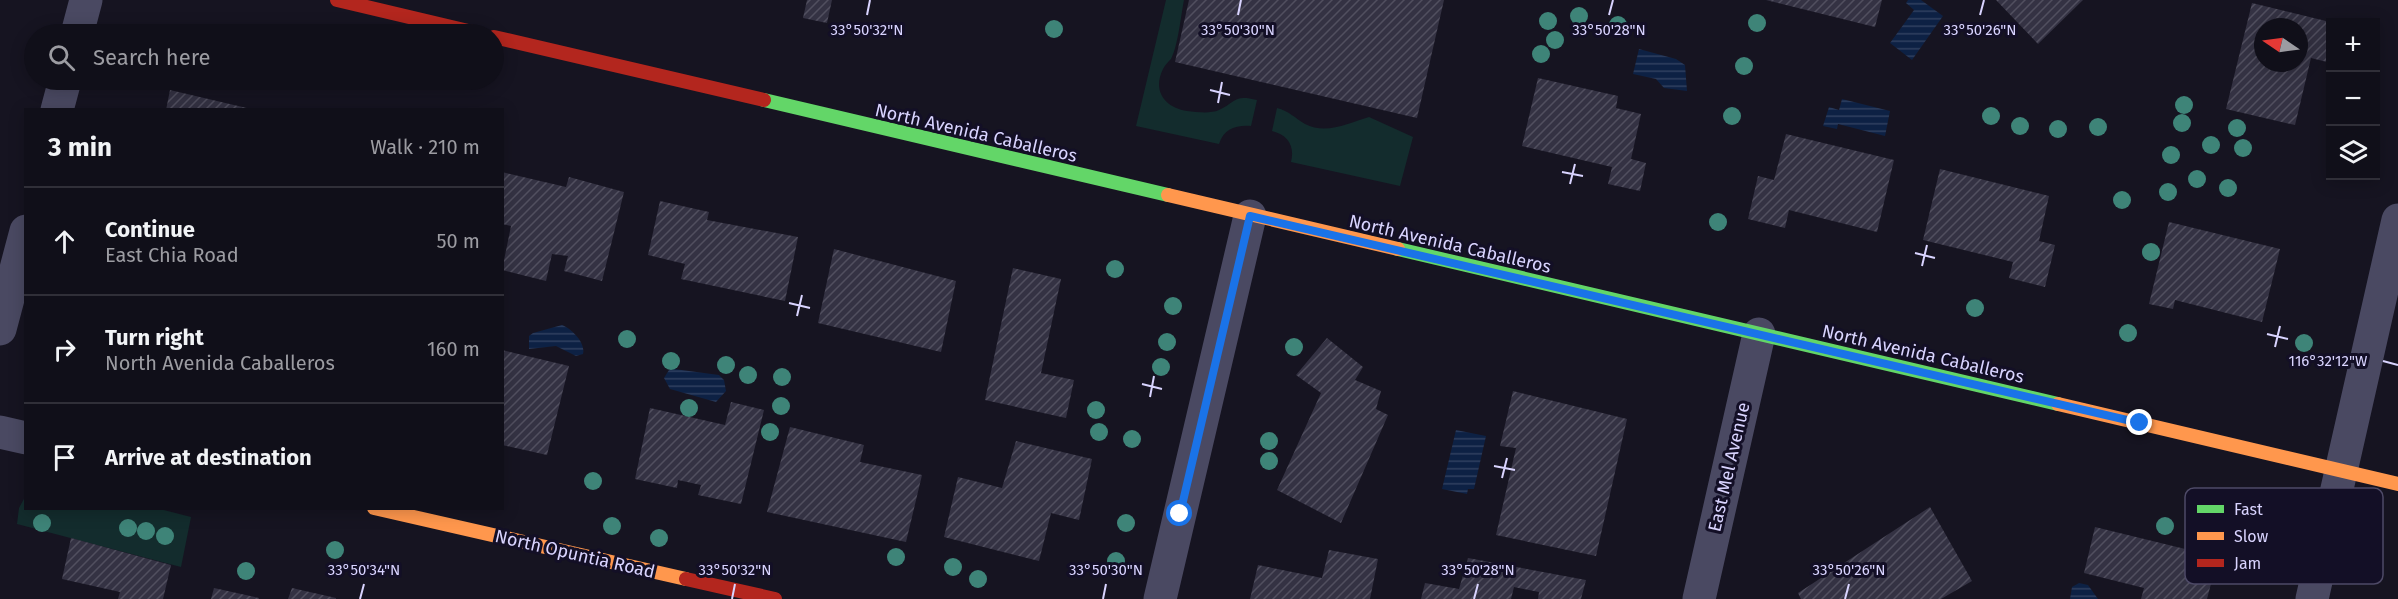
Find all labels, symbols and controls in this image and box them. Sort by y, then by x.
north arrow [2254,18,2308,72]
map controls [2326,18,2380,180]
button: + [2326,18,2380,72]
text: 33°50'32"N [831,21,903,39]
text: 33°50'30"N [1201,21,1275,39]
text: 33°50'28"N [1572,21,1646,39]
text: 33°50'26"N [1943,21,2017,39]
search box [24,24,504,90]
icon: search [45,41,78,74]
text: Search here [93,44,211,71]
button: − [2326,72,2380,126]
street label: North Avenida Caballeros [873,99,1079,167]
button: layers [2326,126,2380,180]
text: 3 min [48,132,112,163]
text: Walk · 210 m [370,135,480,159]
street label: North Avenida Caballeros [1347,210,1553,278]
text: Continue [105,216,195,243]
icon: ahead [48,225,81,258]
text: 50 m [436,229,480,253]
text: East Chia Road [105,243,239,267]
street label: North Avenida Caballeros [1820,320,2026,388]
text: Turn right [105,324,204,351]
icon: right [48,333,81,366]
text: 160 m [427,337,480,361]
text: North Avenida Caballeros [105,351,335,375]
text: 116°32'12"W [2289,352,2368,370]
street label: East Mel Avenue [1703,400,1755,534]
route end [2126,409,2152,435]
icon: arrive [48,441,81,474]
text: Arrive at destination [105,444,312,471]
legend [2185,488,2383,584]
route start [1166,500,1192,526]
text: Fast [2234,500,2263,519]
street label: North Opuntia Road [493,525,657,583]
text: Slow [2234,527,2269,546]
text: Jam [2234,554,2261,573]
text: 33°50'34"N [328,561,400,579]
text: 33°50'32"N [699,561,771,579]
text: 33°50'30"N [1069,561,1143,579]
text: 33°50'28"N [1441,561,1515,579]
text: 33°50'26"N [1812,561,1886,579]

